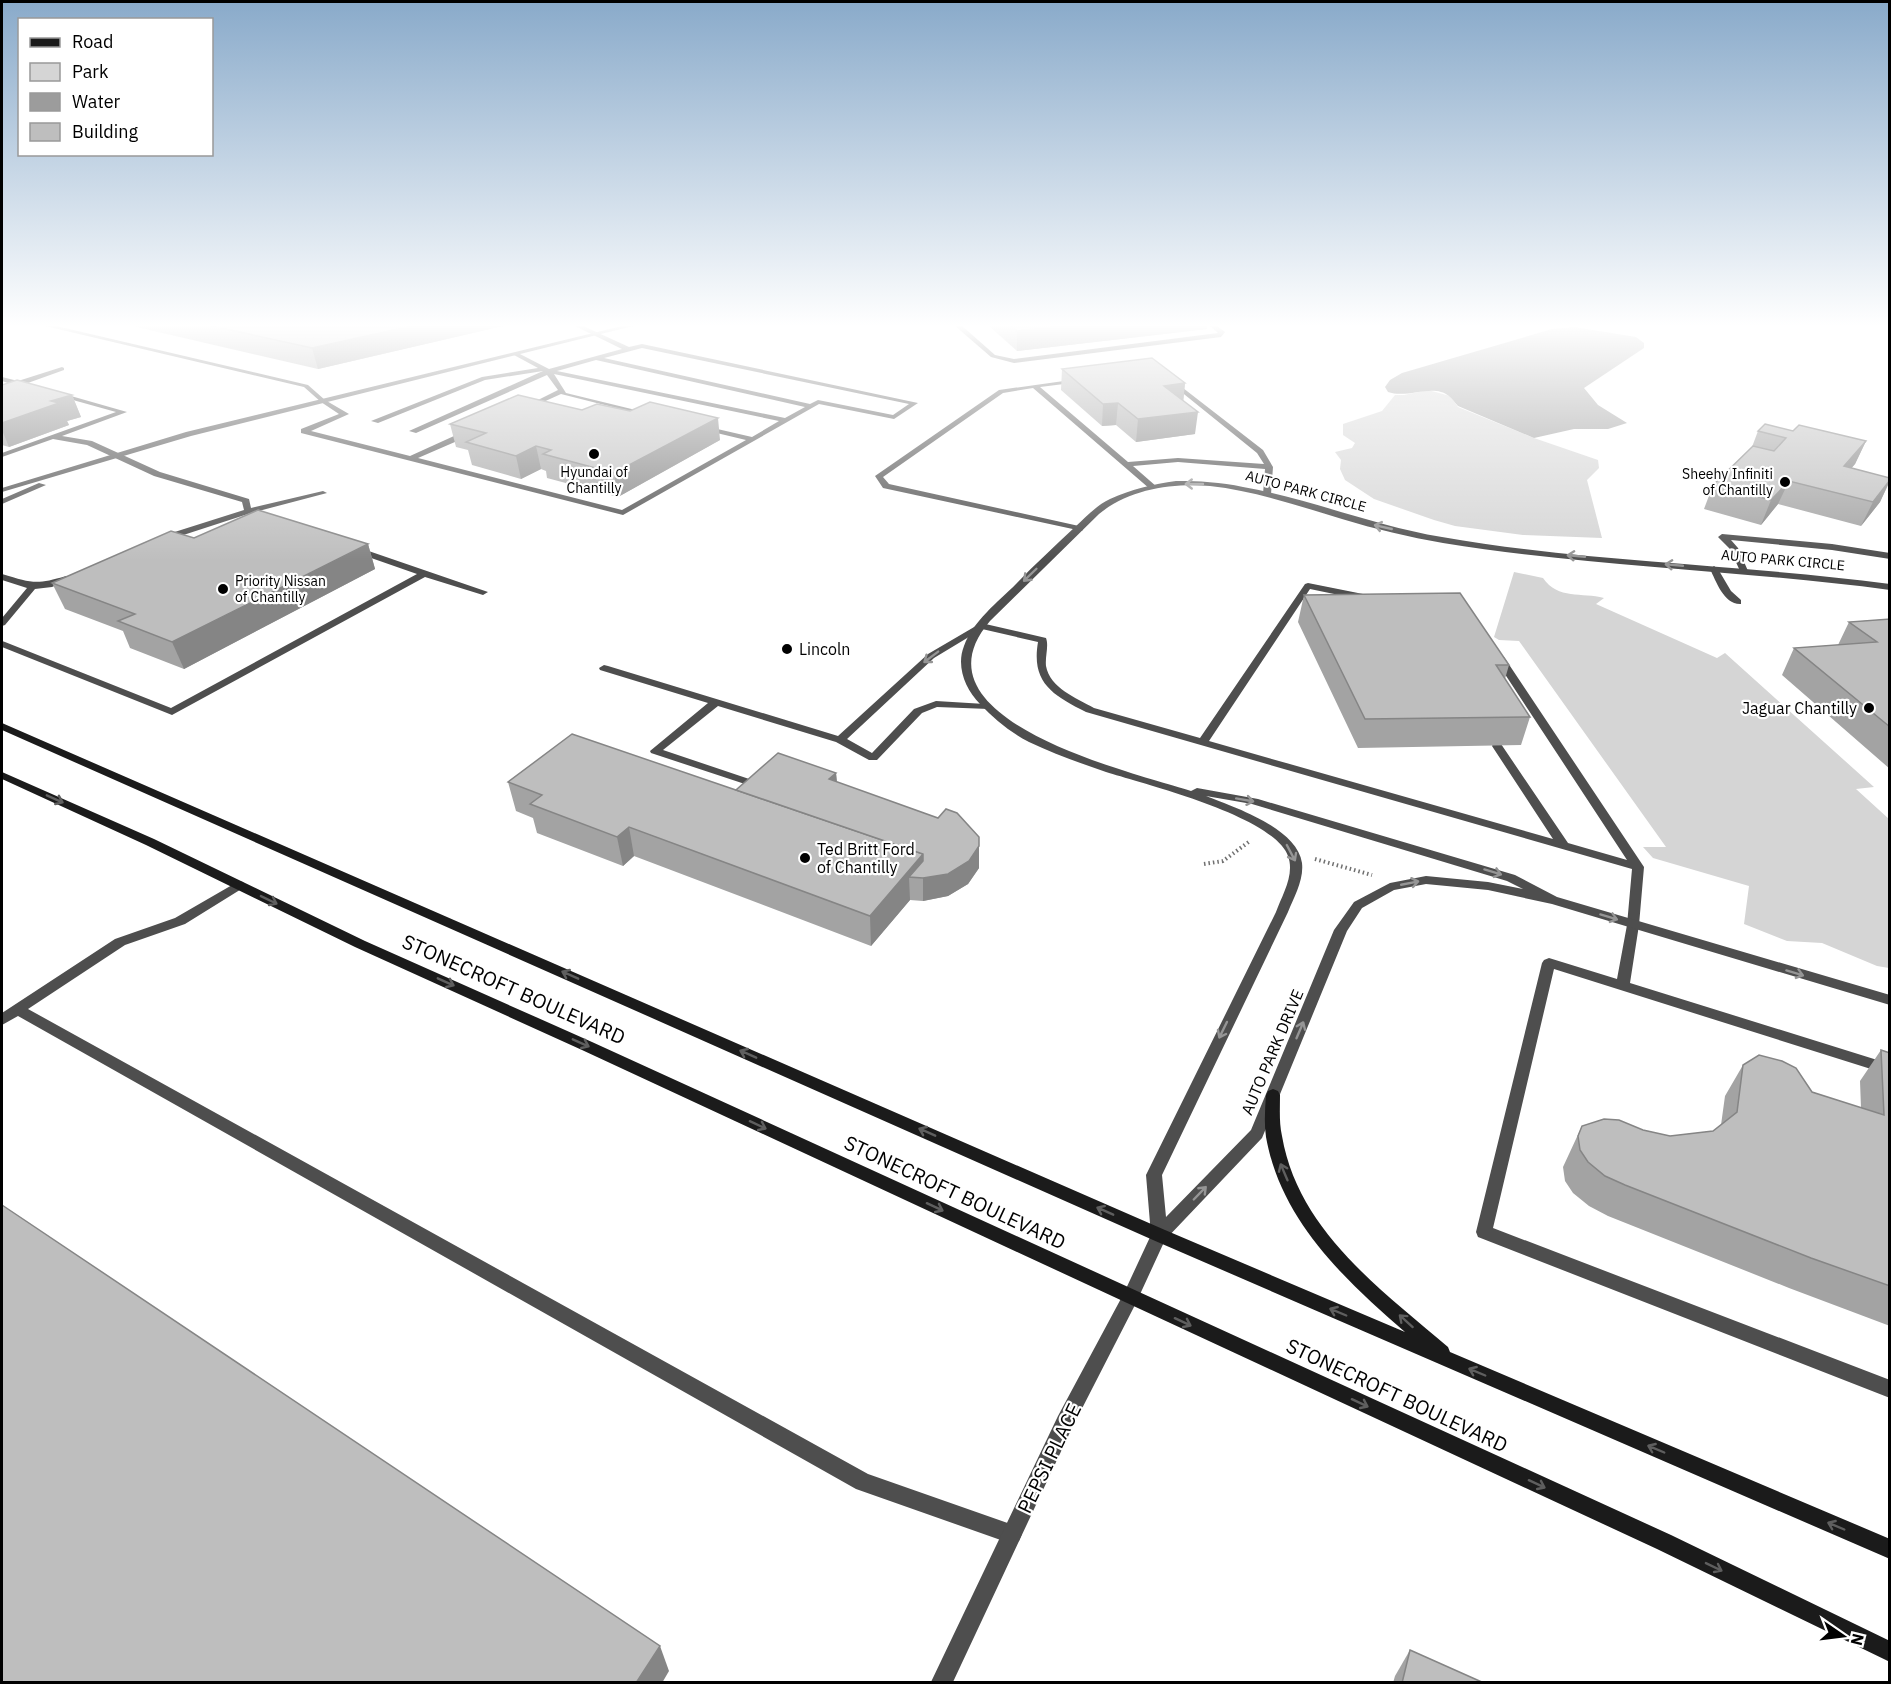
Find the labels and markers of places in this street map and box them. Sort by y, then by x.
marker: Hyundai of Chantilly [587,447,601,461]
place label: Hyundai of Chantilly [560,463,628,497]
place label: Sheehy Infiniti of Chantilly [1682,465,1773,499]
marker: Sheehy Infiniti of Chantilly [1778,475,1792,489]
place label: Priority Nissan of Chantilly [235,572,326,606]
marker: Priority Nissan of Chantilly [216,582,230,596]
place label: Lincoln [799,639,850,659]
marker: Lincoln [780,642,794,656]
place label: Jaguar Chantilly [1742,698,1857,718]
marker: Jaguar Chantilly [1862,701,1876,715]
place label: Ted Britt Ford of Chantilly [817,839,915,877]
marker: Ted Britt Ford of Chantilly [798,851,812,865]

